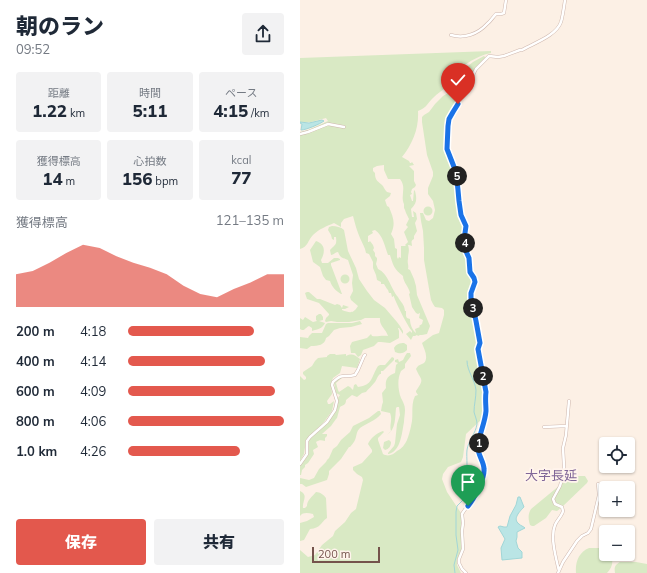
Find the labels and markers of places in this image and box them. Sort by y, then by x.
pin [441,63,475,104]
pin: 5 [447,166,467,186]
pin: 4 [455,233,475,253]
pin: 3 [463,298,483,318]
pin: 2 [473,366,493,386]
pin: 1 [469,433,489,453]
pin [451,465,485,506]

